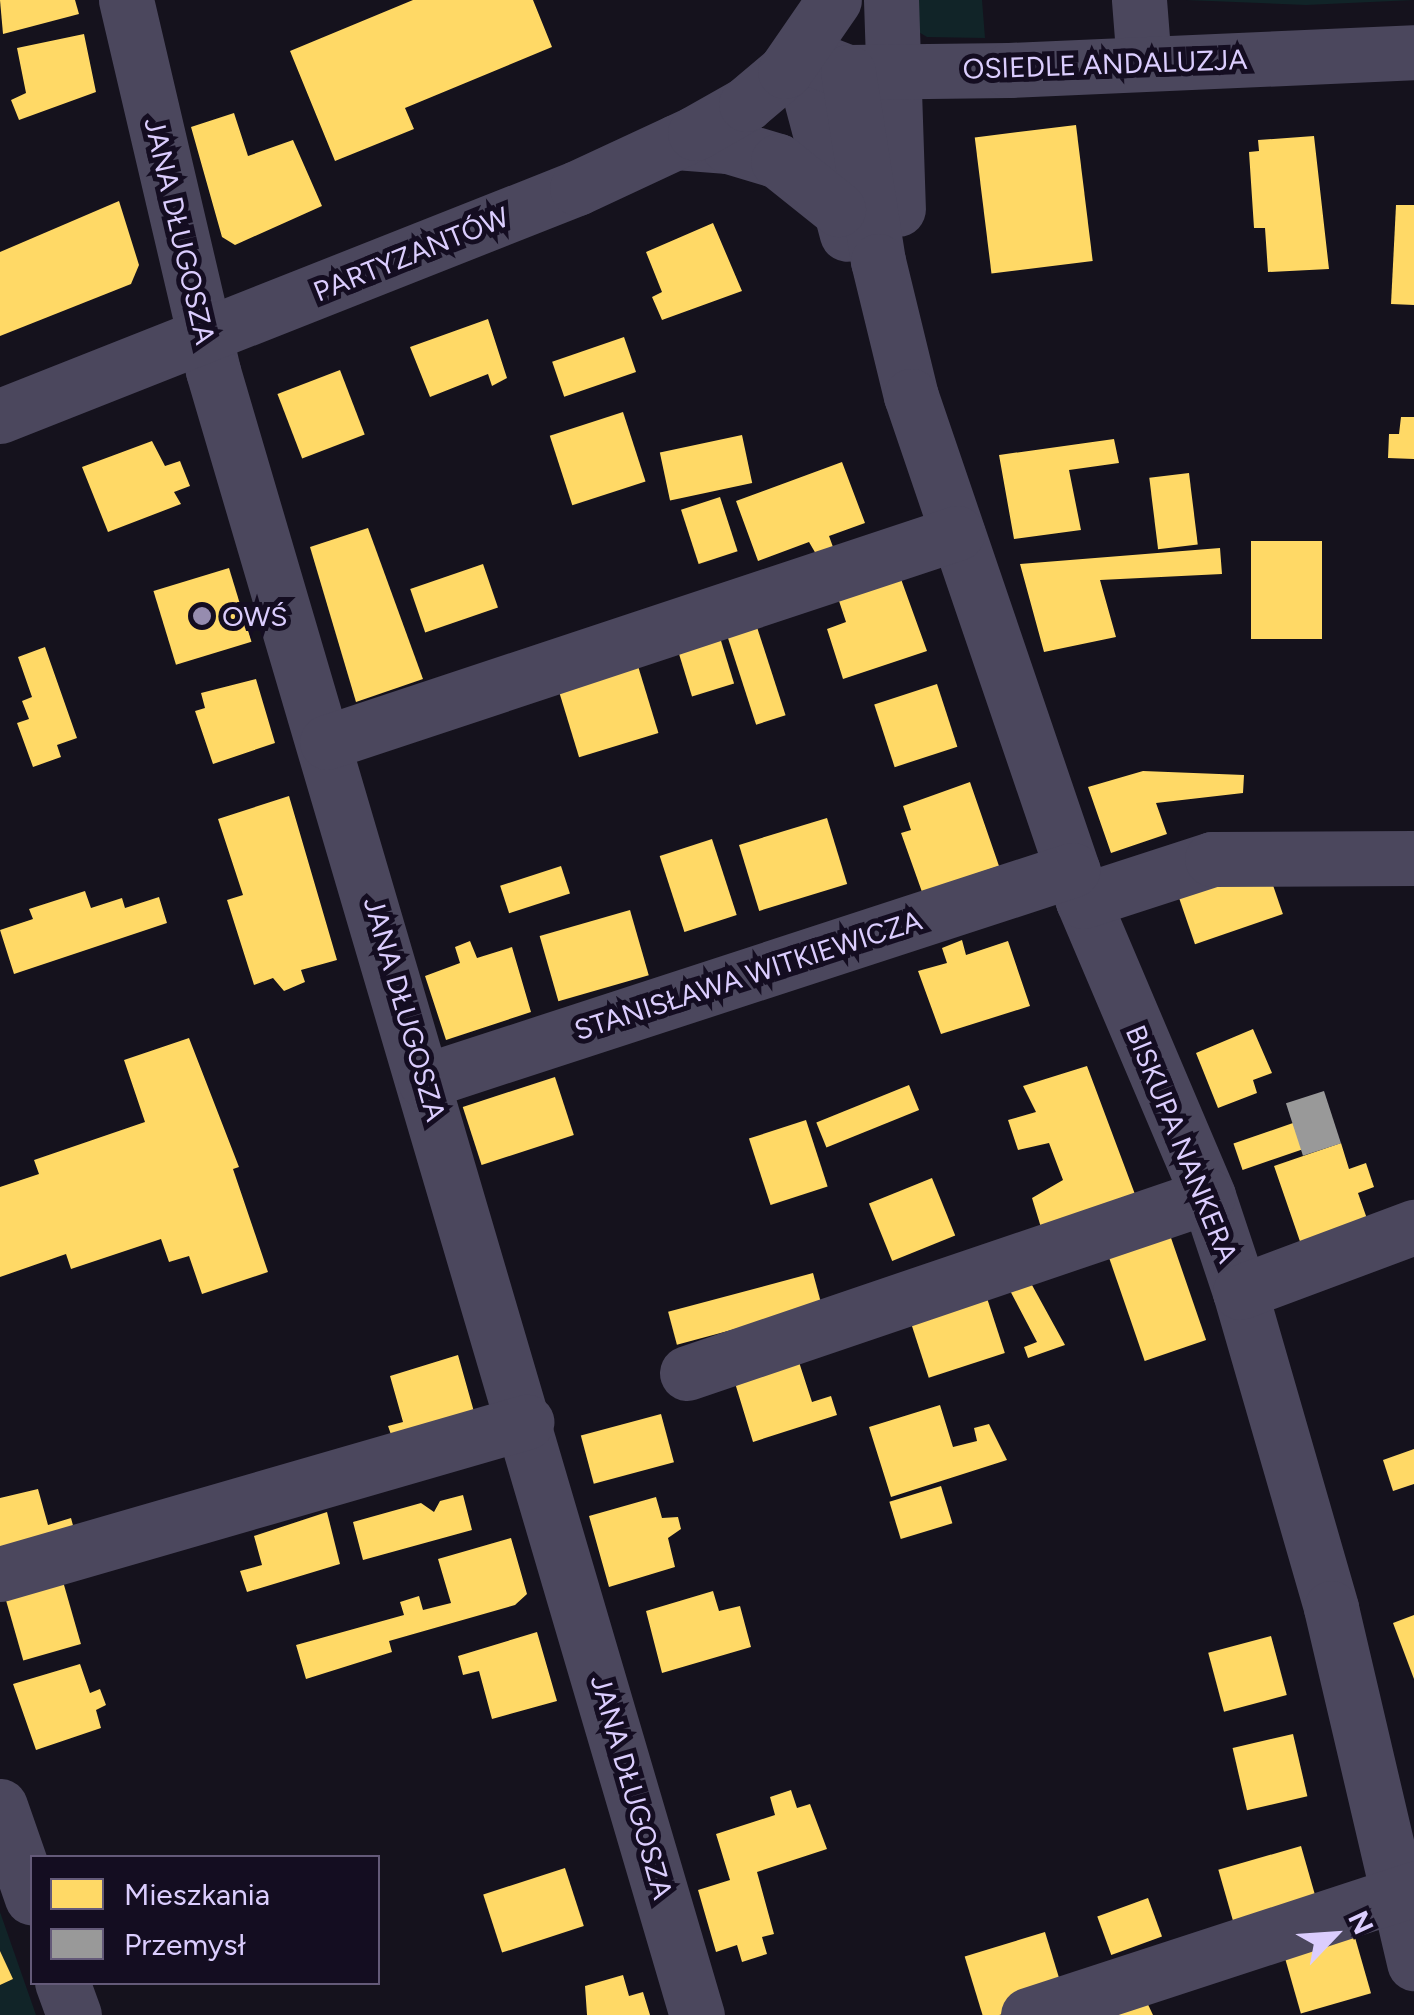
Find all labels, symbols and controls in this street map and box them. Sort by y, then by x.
street label: OSIEDLE ANDALUZJA [962,42,1248,86]
street label: JANA DŁUGOSZA [138,114,222,348]
street label: PARTYZANTÓW [309,200,513,308]
place label: OWŚ [222,599,288,633]
marker: OWŚ [191,605,213,627]
street label: JANA DŁUGOSZA [357,893,453,1125]
street label: STANISŁAWA WITKIEWICZA [570,903,926,1047]
street label: BISKUPA NANKERA [1119,1020,1245,1268]
street label: JANA DŁUGOSZA [584,1671,680,1903]
legend [30,1855,380,1985]
text: Mieszkania [124,1876,270,1913]
north arrow [1284,1885,1384,1985]
text: N [1341,1905,1381,1939]
text: Przemysł [124,1926,246,1963]

